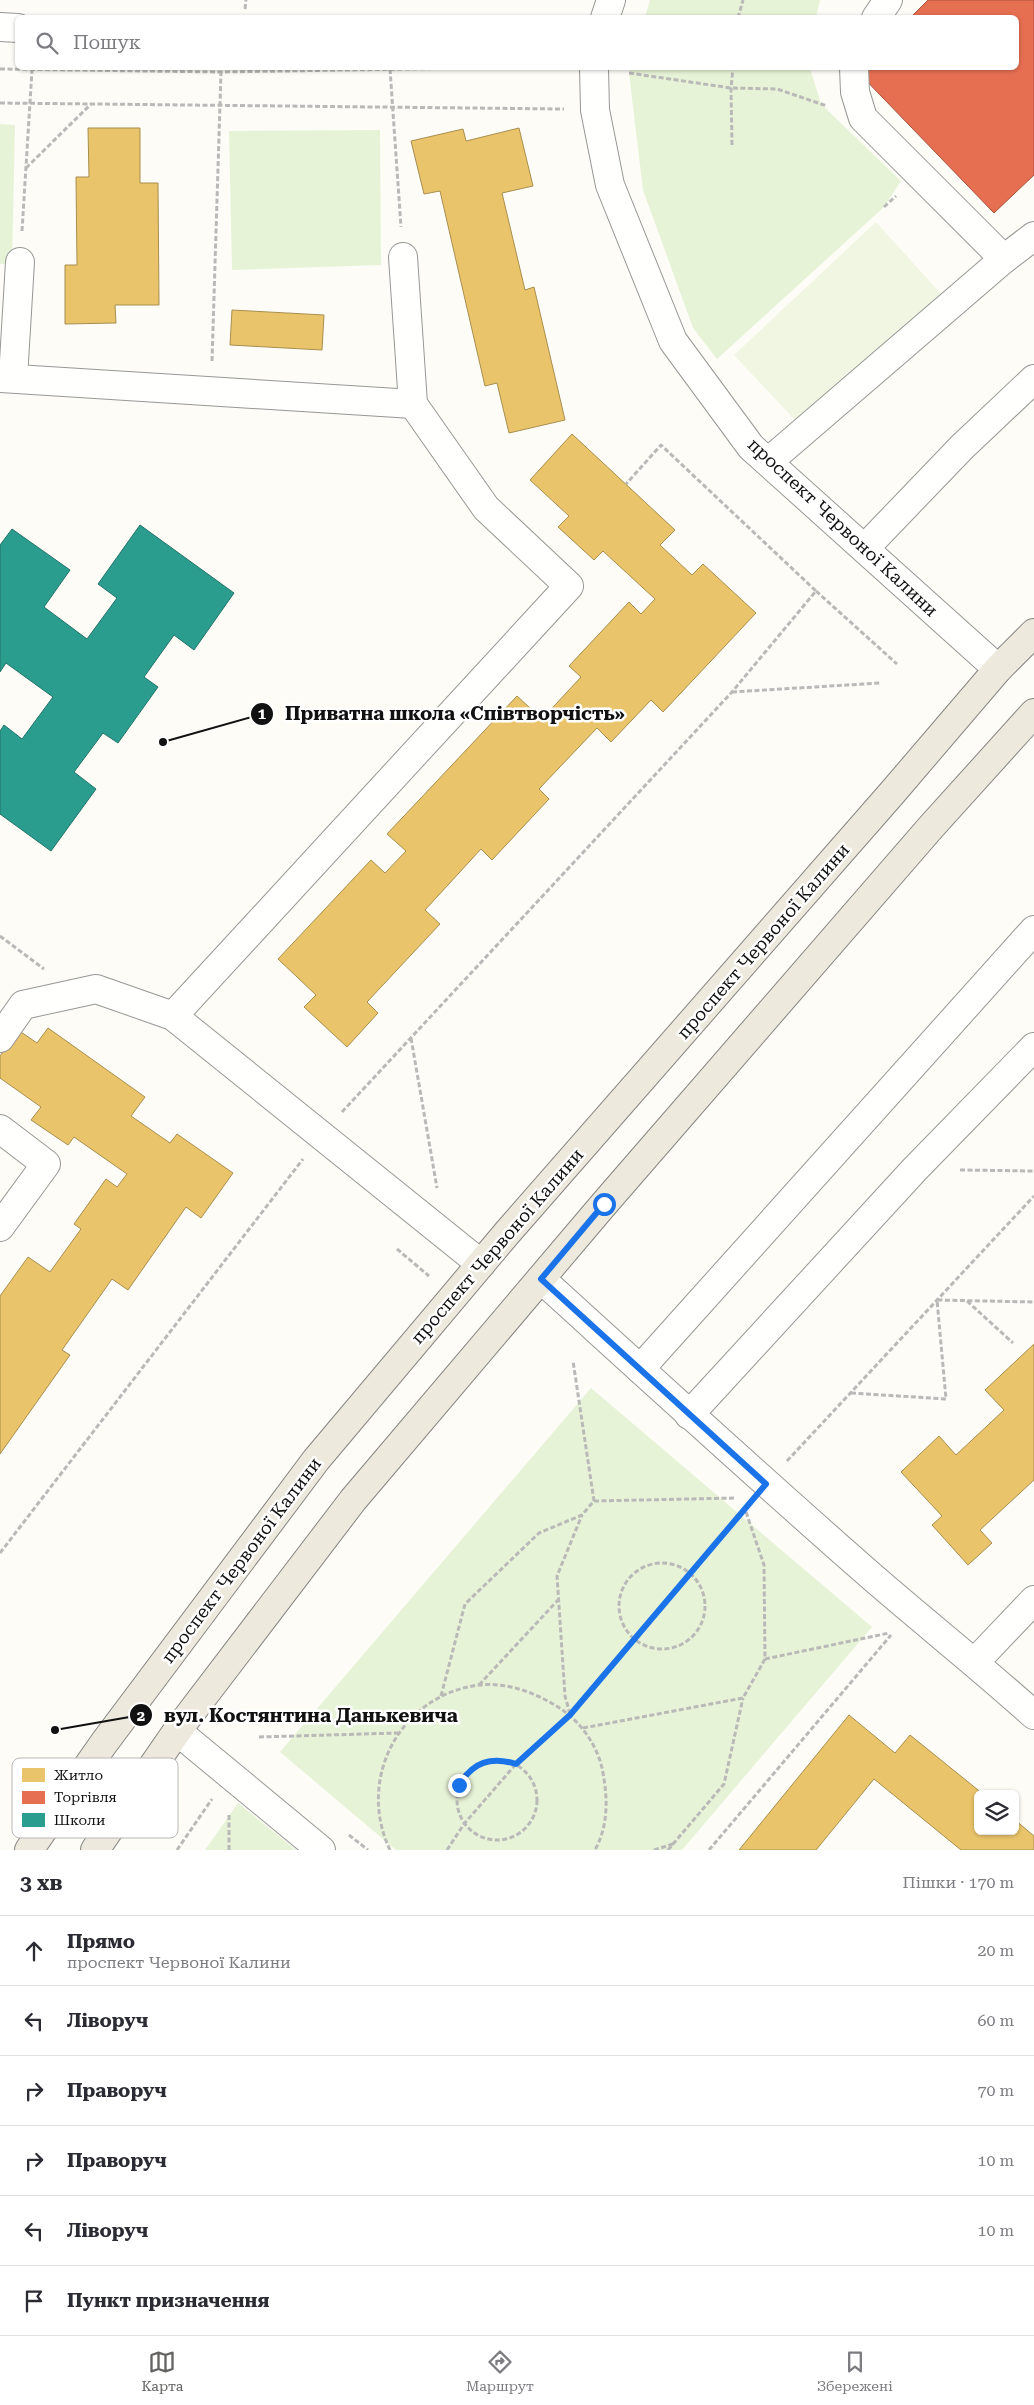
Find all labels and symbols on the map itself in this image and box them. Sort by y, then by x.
street label: проспект Червоної Калини [744,433,942,621]
callout: Приватна школа «Співтворчість» [250,697,635,731]
text: Приватна школа «Співтворчість» [285,702,625,725]
text: 1 [258,705,267,723]
street label: проспект Червоної Калини [672,839,854,1043]
street label: проспект Червоної Калини [406,1144,588,1348]
route start [593,1193,616,1216]
street label: проспект Червоної Калини [157,1453,325,1667]
callout: вул. Костянтина Данькевича [129,1698,468,1732]
text: вул. Костянтина Данькевича [164,1704,458,1727]
text: 2 [137,1707,145,1725]
legend [12,1758,178,1838]
text: Житло [54,1767,103,1783]
route end [448,1774,471,1797]
text: Торгівля [54,1789,117,1805]
text: Школи [54,1812,105,1828]

